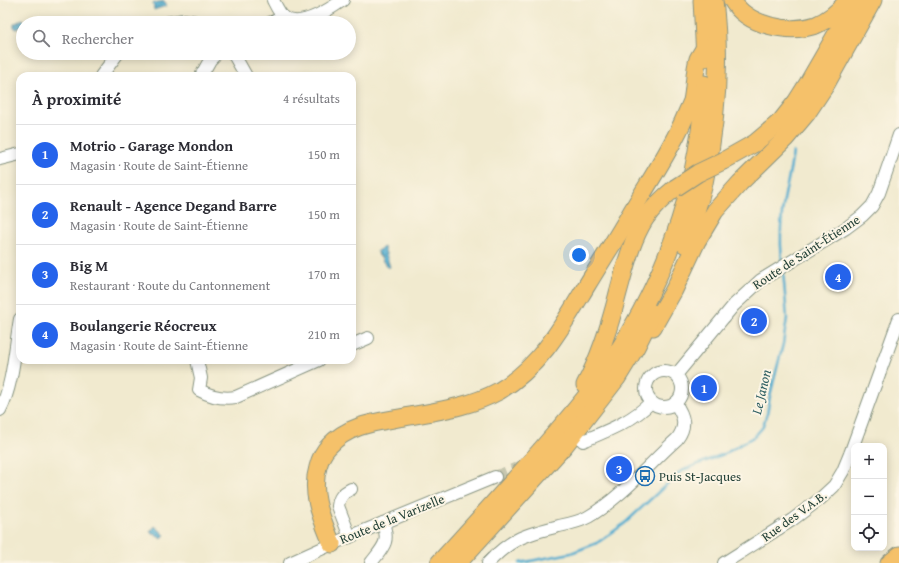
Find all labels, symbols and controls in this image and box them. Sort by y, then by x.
search box [16,16,356,60]
icon: search [30,27,52,49]
text: Rechercher [62,28,134,49]
text: À proximité [32,86,121,111]
text: 4 résultats [283,89,340,108]
text: Motrio - Garage Mondon [70,135,233,156]
text: 1 [42,145,48,164]
text: 150 m [308,145,340,164]
text: Magasin · Route de Saint-Étienne [70,156,248,175]
text: Renault - Agence Degand Barre [70,195,277,216]
text: 2 [42,205,48,224]
text: 150 m [308,205,340,224]
street label: Route de Saint-Étienne [749,210,863,294]
text: Magasin · Route de Saint-Étienne [70,216,248,235]
your location [569,245,589,265]
text: Big M [70,255,108,276]
pin: 4 [825,262,851,292]
text: 3 [42,265,48,284]
text: 170 m [308,265,340,284]
text: Restaurant · Route du Cantonnement [70,276,270,295]
pin: 2 [741,306,767,336]
text: Boulangerie Réocreux [70,315,217,336]
text: 4 [42,325,48,344]
text: 210 m [308,325,340,344]
text: Magasin · Route de Saint-Étienne [70,336,248,355]
water label: Le Janon [746,368,776,417]
pin: 1 [691,373,717,403]
map controls [851,443,887,551]
button: + [851,443,887,479]
pin: 3 [606,454,632,484]
bus stop icon: Puis St-Jacques [634,465,656,487]
place label: Puis St-Jacques [659,467,741,486]
button: − [851,479,887,515]
street label: Rue des V.A.B. [758,486,830,546]
street label: Route de la Varizelle [337,489,447,549]
button: locate [851,515,887,551]

